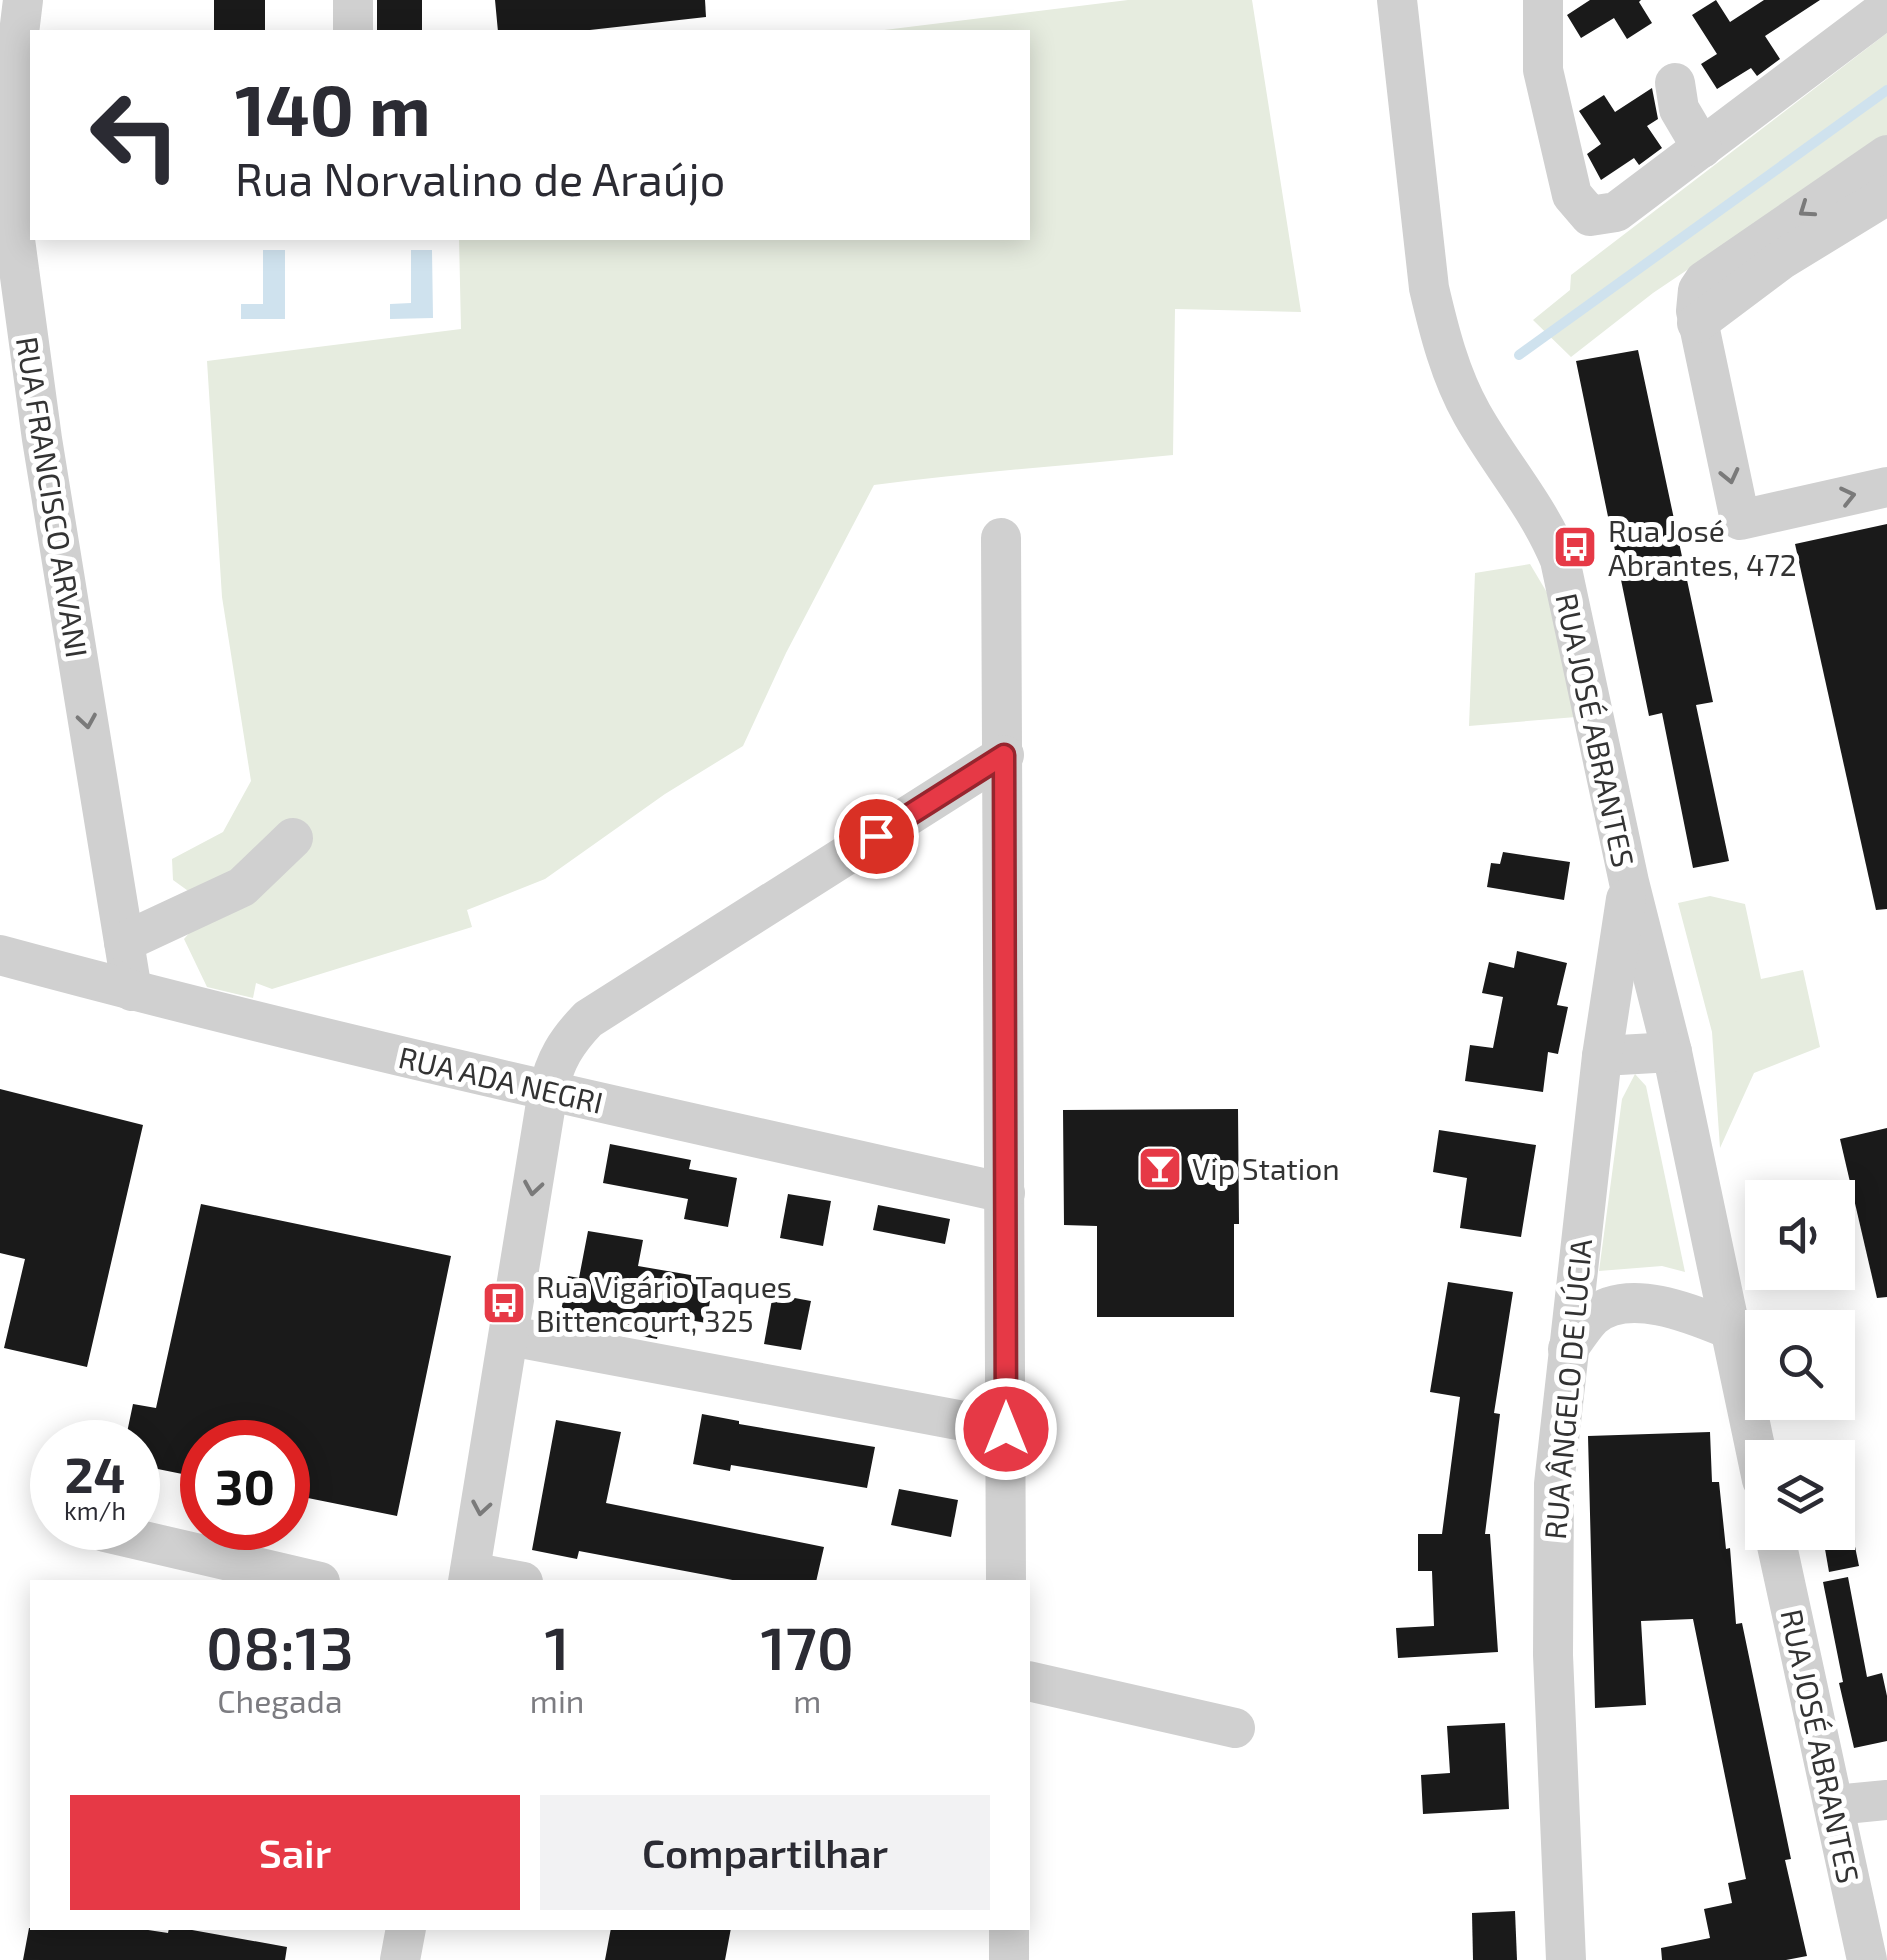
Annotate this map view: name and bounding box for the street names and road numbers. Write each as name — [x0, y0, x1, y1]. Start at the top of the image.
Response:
street label: RUA FRANCISCO ARVANI — [10, 334, 96, 660]
street label: RUA JOSÉ ABRANTES — [1549, 590, 1643, 870]
street label: RUA ADA NEGRI — [395, 1038, 607, 1120]
street label: RUA ÂNGELO DE LÚCIA — [1536, 1237, 1598, 1541]
street label: RUA JOSÉ ABRANTES — [1774, 1606, 1868, 1886]

